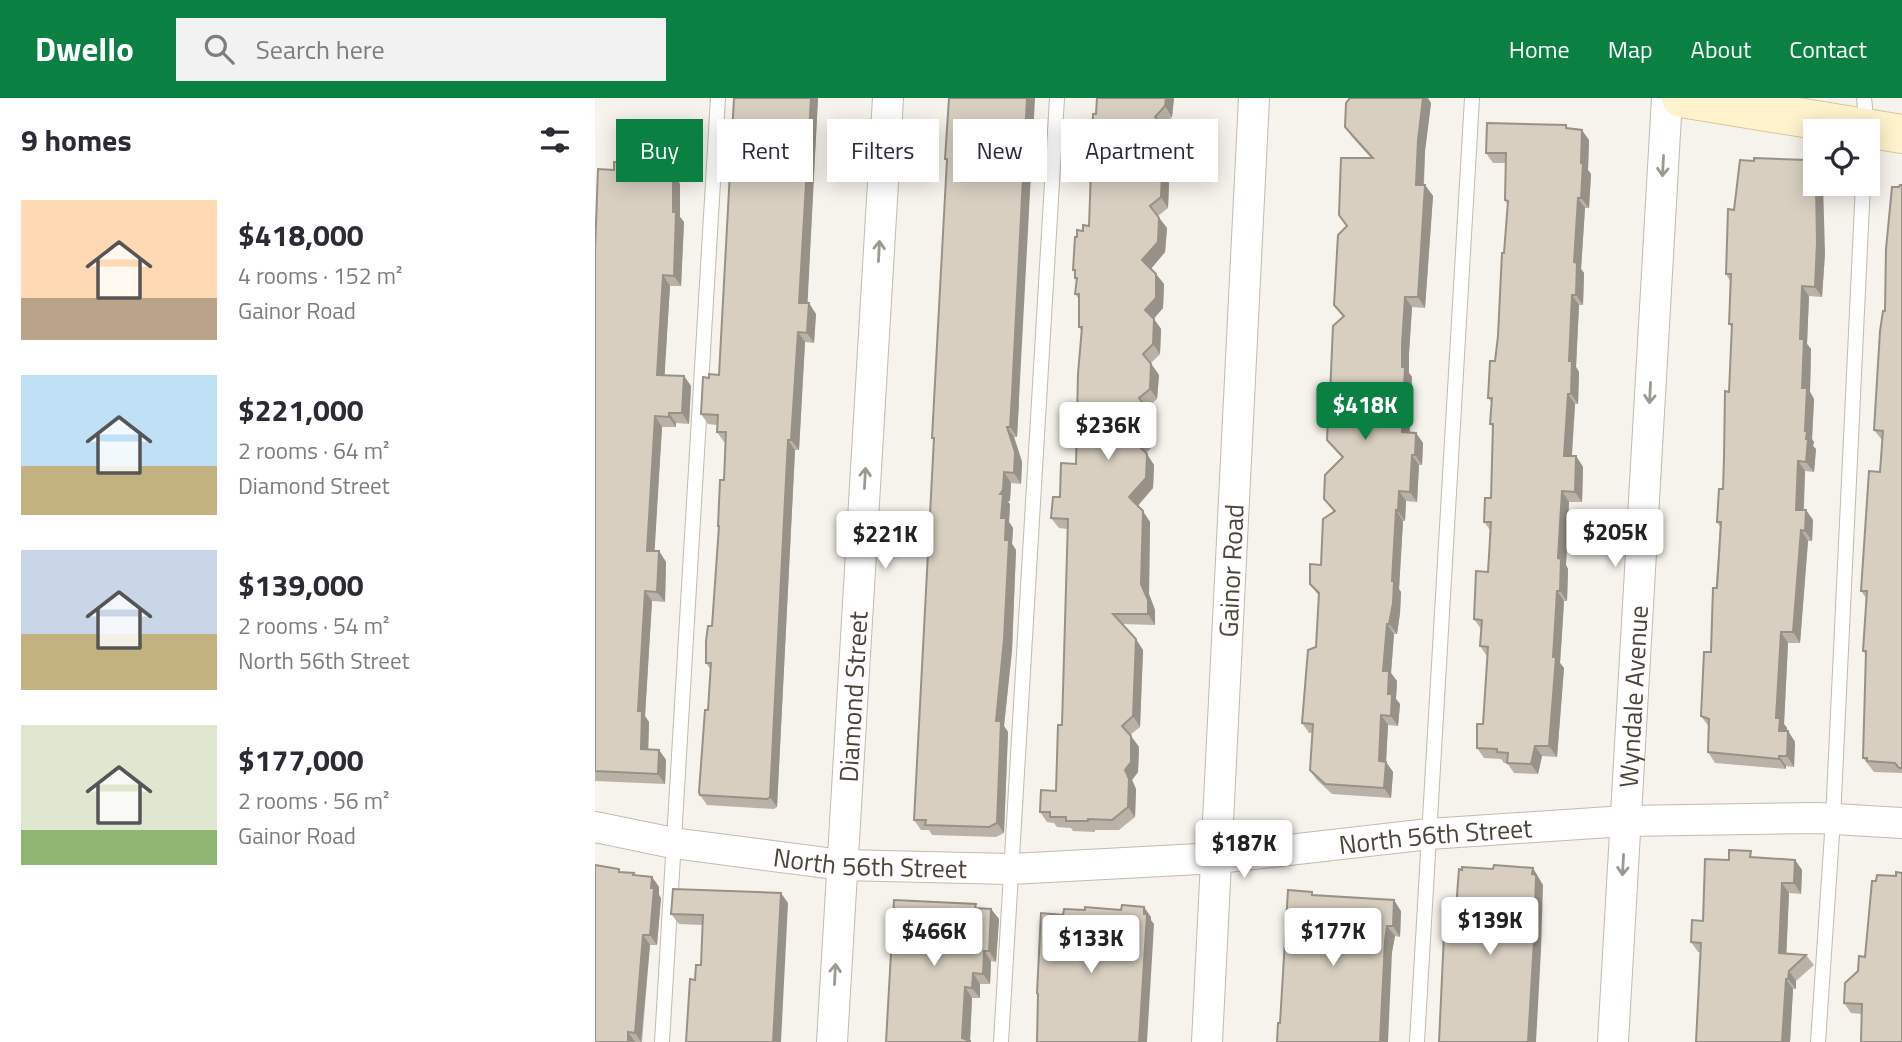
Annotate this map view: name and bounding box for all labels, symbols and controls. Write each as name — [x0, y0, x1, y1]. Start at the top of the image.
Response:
search box — [176, 18, 666, 81]
text: Dwello — [35, 24, 134, 74]
icon: search — [200, 30, 238, 68]
text: Search here — [256, 30, 385, 69]
text: Home — [1509, 31, 1570, 67]
text: Map — [1608, 31, 1653, 67]
text: About — [1691, 31, 1751, 67]
text: Contact — [1789, 31, 1867, 67]
text: 9 homes — [21, 117, 132, 163]
chip: Buy — [616, 119, 703, 182]
chip: Rent — [717, 119, 813, 182]
chip: Filters — [827, 119, 939, 182]
chip: New — [953, 119, 1047, 182]
chip: Apartment — [1061, 119, 1218, 182]
map controls — [1803, 119, 1880, 196]
button: locate — [1803, 119, 1880, 196]
icon: filters — [536, 121, 574, 159]
one-way arrow — [1657, 154, 1670, 177]
text: $418,000 — [238, 212, 364, 258]
icon: home — [77, 228, 161, 312]
one-way arrow — [873, 240, 886, 262]
text: 4 rooms · 152 m² — [238, 258, 402, 293]
text: Gainor Road — [238, 293, 356, 328]
one-way arrow — [1643, 381, 1656, 404]
pin: $418K — [1316, 382, 1414, 442]
text: $221,000 — [238, 387, 364, 433]
text: $418K — [1332, 387, 1398, 422]
pin: $236K — [1059, 402, 1157, 462]
icon: home — [77, 403, 161, 487]
text: $236K — [1075, 407, 1141, 442]
text: 2 rooms · 64 m² — [238, 433, 389, 468]
one-way arrow — [859, 467, 872, 490]
text: Diamond Street — [238, 468, 390, 503]
street label: Gainor Road — [1208, 503, 1253, 638]
pin: $205K — [1566, 510, 1664, 569]
pin: $221K — [836, 512, 934, 571]
text: $205K — [1582, 514, 1648, 549]
text: $221K — [852, 516, 918, 551]
text: $139,000 — [238, 562, 364, 608]
icon: home — [77, 578, 161, 662]
street label: Wyndale Avenue — [1608, 604, 1657, 789]
text: 2 rooms · 54 m² — [238, 608, 389, 643]
street label: Diamond Street — [828, 610, 877, 783]
text: North 56th Street — [238, 643, 410, 678]
text: $177,000 — [238, 737, 364, 783]
icon: home — [77, 753, 161, 837]
text: 2 rooms · 56 m² — [238, 783, 389, 818]
street label: North 56th Street — [1337, 808, 1533, 864]
text: Gainor Road — [238, 818, 356, 853]
pin: $187K — [1195, 820, 1293, 880]
text: $187K — [1211, 825, 1277, 860]
street label: North 56th Street — [771, 837, 967, 887]
one-way arrow — [1616, 853, 1629, 876]
pin: $139K — [1441, 898, 1539, 957]
text: $139K — [1457, 902, 1523, 937]
pin: $466K — [885, 908, 983, 968]
pin: $177K — [1284, 908, 1382, 968]
text: $466K — [901, 913, 967, 948]
text: $177K — [1300, 913, 1366, 948]
pin: $133K — [1042, 916, 1140, 975]
text: $133K — [1058, 920, 1124, 955]
one-way arrow — [829, 963, 842, 986]

